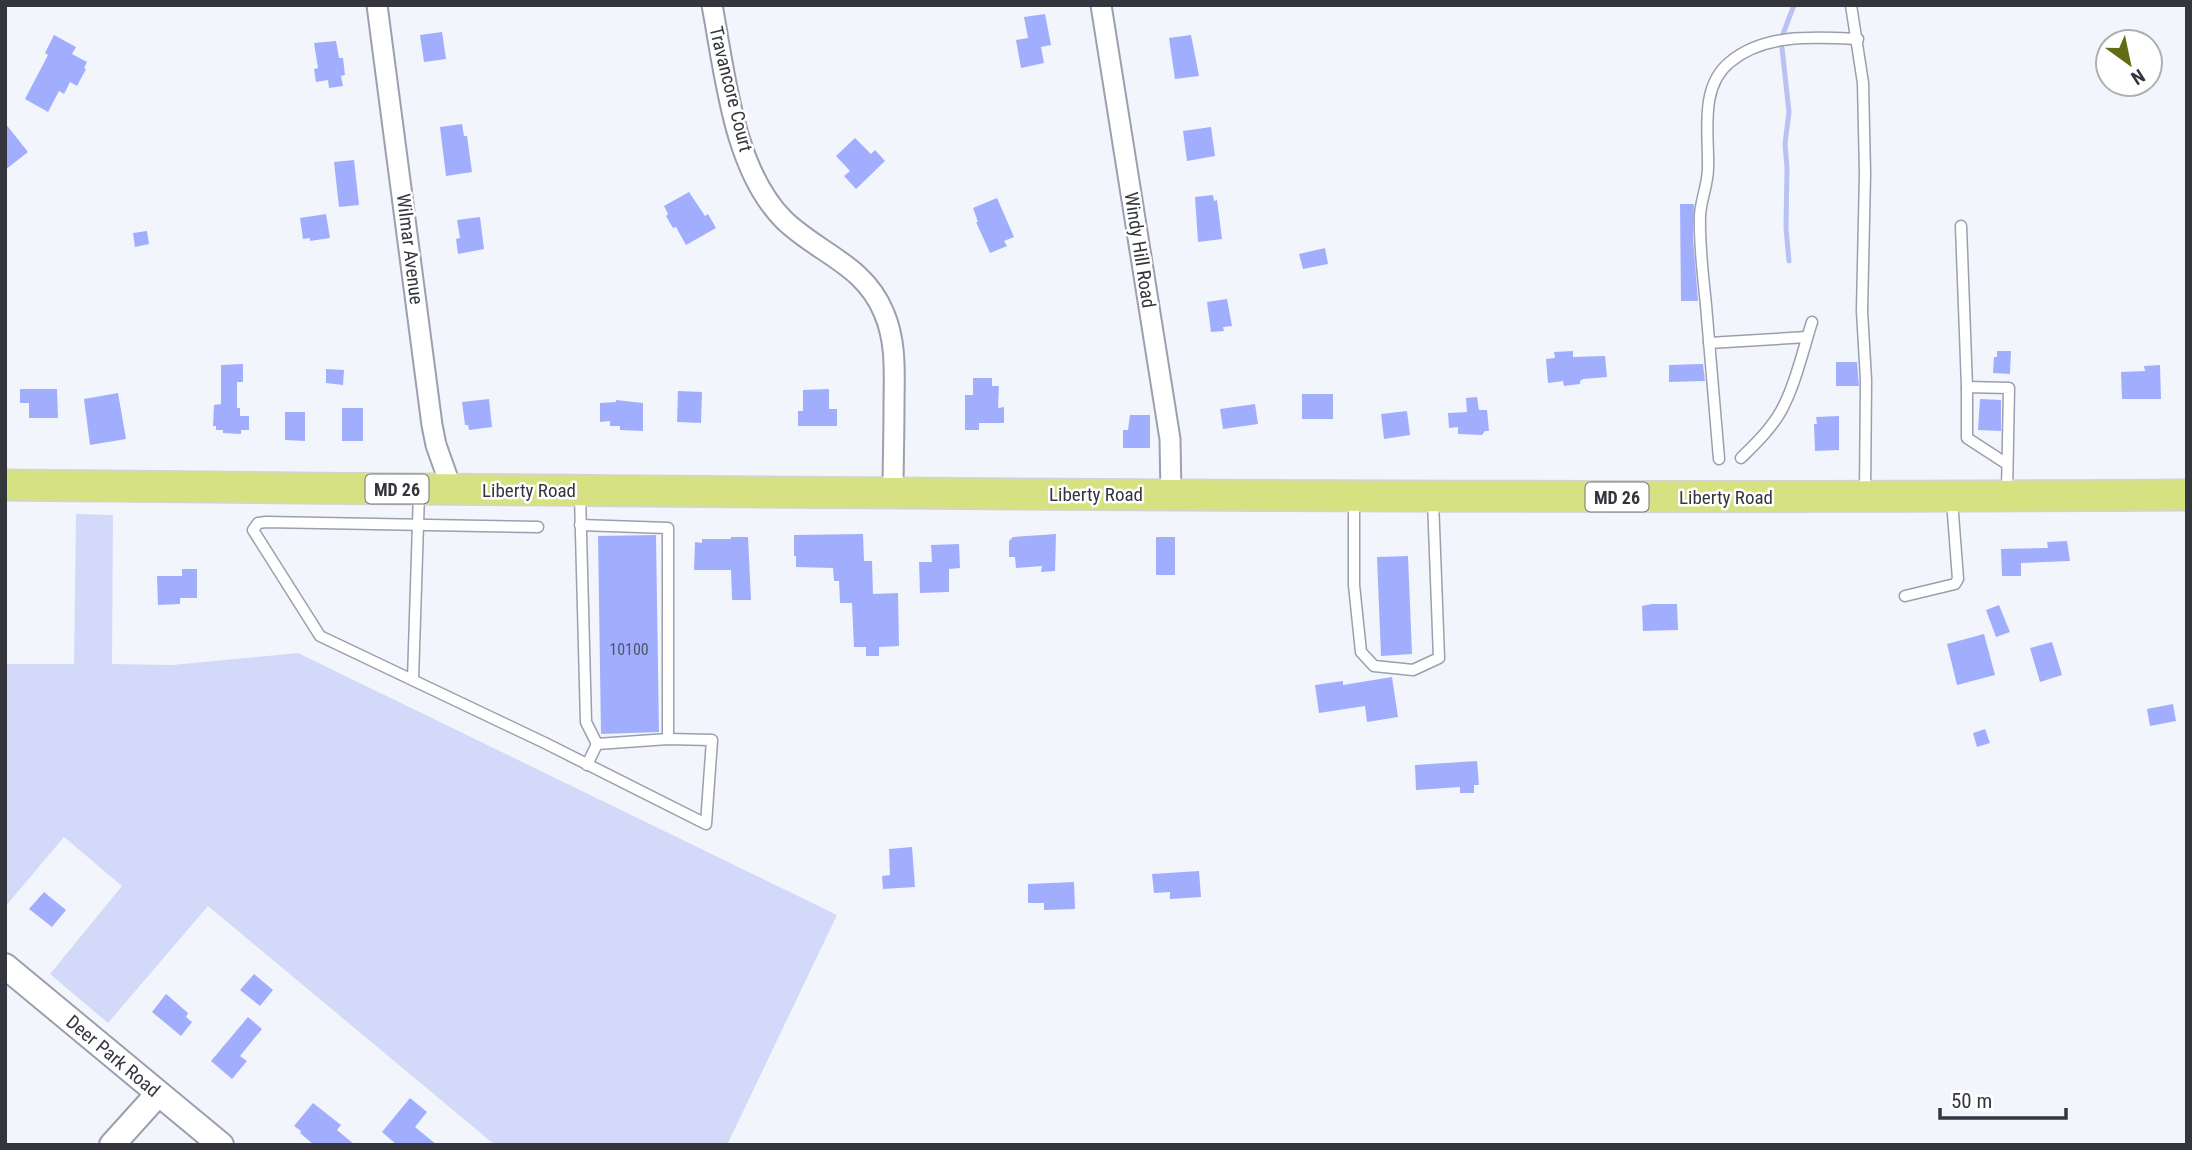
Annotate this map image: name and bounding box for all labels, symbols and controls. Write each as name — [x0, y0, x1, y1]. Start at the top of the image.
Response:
street label: Travancore Court — [704, 24, 758, 154]
north arrow — [2094, 28, 2164, 98]
text: N — [2127, 64, 2149, 90]
street label: Windy Hill Road — [1119, 190, 1161, 310]
street label: Wilmar Avenue — [392, 192, 428, 306]
road number: MD 26 — [366, 475, 428, 504]
street label: Liberty Road — [482, 479, 576, 502]
road number: MD 26 — [1586, 482, 1648, 512]
street label: Liberty Road — [1049, 483, 1143, 506]
street label: Liberty Road — [1679, 486, 1773, 509]
house number: 10100 — [609, 640, 649, 659]
street label: Deer Park Road — [61, 1010, 165, 1102]
scale bar — [1940, 1076, 2066, 1120]
text: 50 m — [1951, 1089, 1992, 1113]

